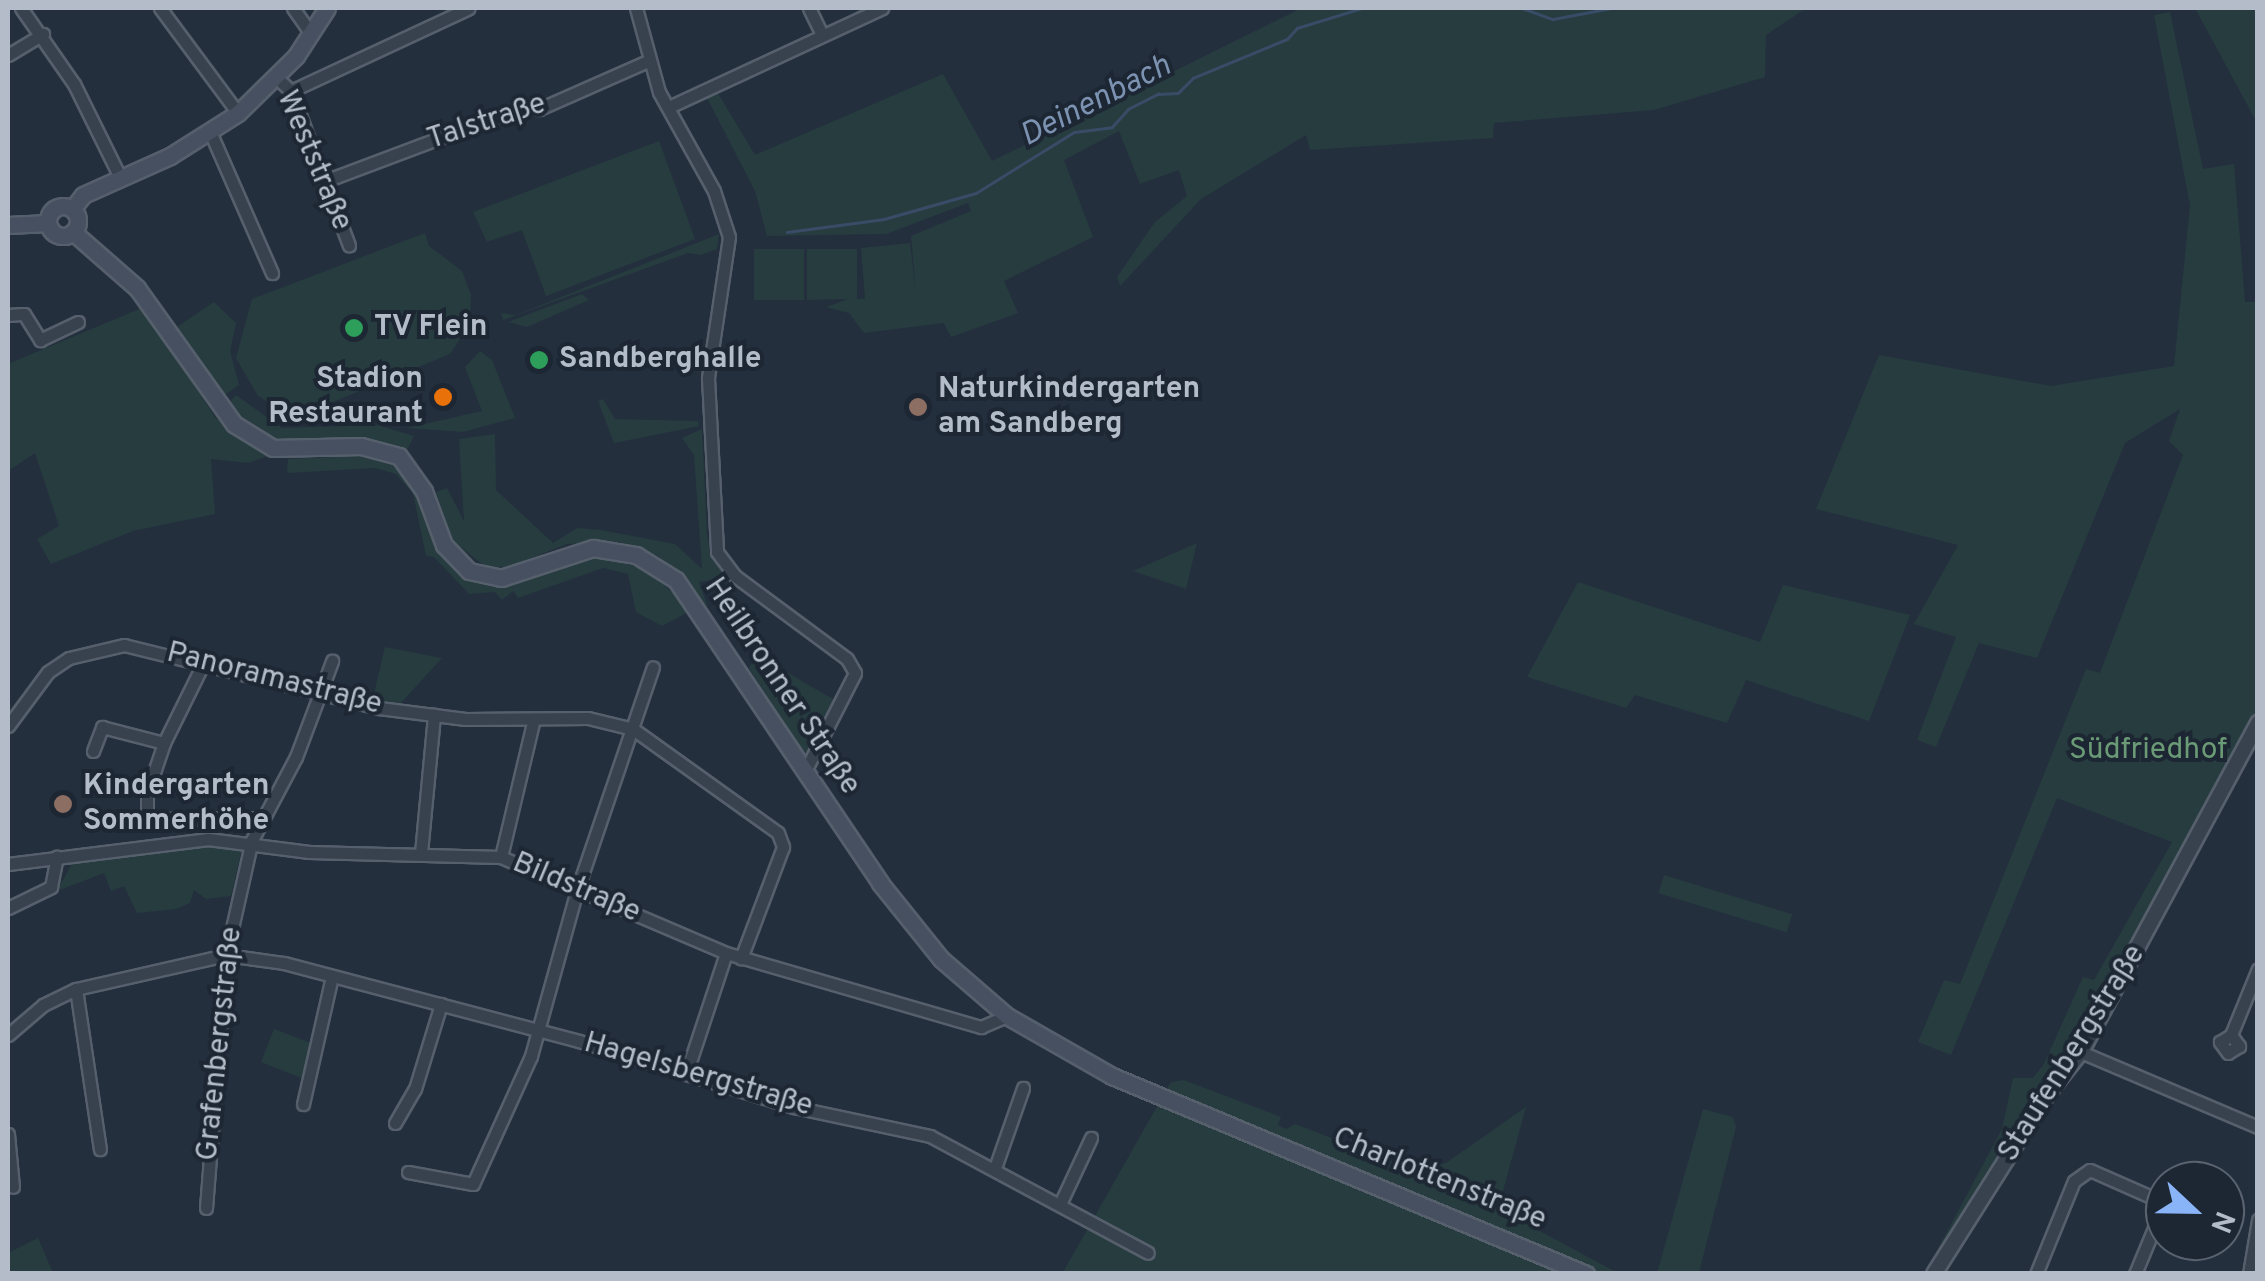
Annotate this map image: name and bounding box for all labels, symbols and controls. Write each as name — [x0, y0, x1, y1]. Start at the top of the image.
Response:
water label: Deinenbach — [1014, 48, 1178, 156]
street label: Weststraße — [267, 86, 359, 236]
street label: Talstraße — [423, 87, 551, 159]
place label: TV Flein — [374, 310, 489, 346]
marker: TV Flein — [343, 317, 365, 339]
place label: Sandberghalle — [559, 342, 762, 378]
marker: Sandberghalle — [528, 349, 550, 371]
place label: Stadion Restaurant — [268, 362, 423, 432]
place label: Naturkindergarten am Sandberg — [938, 372, 1200, 442]
marker: Stadion Restaurant — [432, 386, 454, 408]
marker: Naturkindergarten am Sandberg — [907, 396, 929, 418]
street label: Heilbronner Straße — [695, 572, 867, 802]
street label: Panoramastraße — [163, 636, 385, 724]
park label: Südfriedhof — [2069, 733, 2227, 769]
place label: Kindergarten Sommerhöhe — [83, 769, 270, 840]
marker: Kindergarten Sommerhöhe — [52, 793, 74, 815]
street label: Bildstraße — [507, 846, 645, 932]
street label: Grafenbergstraße — [191, 925, 251, 1163]
street label: Staufenbergstraße — [1992, 939, 2154, 1169]
street label: Hagelsbergstraße — [580, 1026, 816, 1126]
street label: Charlottenstraße — [1327, 1121, 1551, 1239]
north arrow — [2145, 1161, 2245, 1261]
text: N — [2201, 1205, 2241, 1238]

